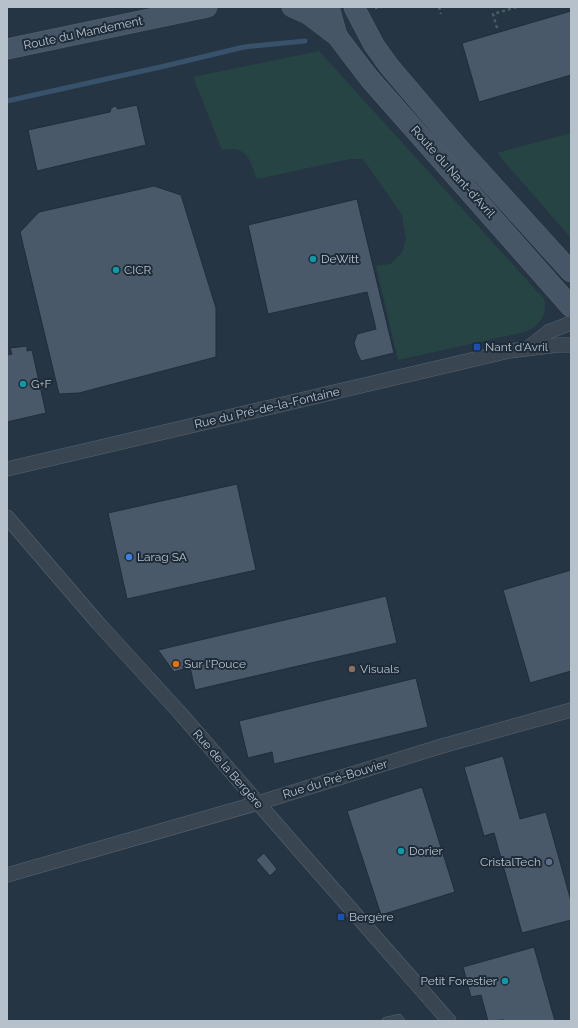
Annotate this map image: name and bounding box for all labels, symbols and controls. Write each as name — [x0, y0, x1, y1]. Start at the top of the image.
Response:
street label: Route du Mandement — [22, 14, 144, 52]
street label: Route du Nant-d'Avril — [408, 123, 498, 221]
place label: DeWitt — [321, 252, 359, 266]
marker: DeWitt — [308, 254, 318, 264]
place label: CICR — [124, 263, 151, 277]
marker: CICR — [111, 265, 121, 275]
place label: Nant d'Avril — [485, 340, 549, 354]
marker: Nant d'Avril — [472, 342, 482, 352]
place label: G+F — [31, 377, 52, 391]
marker: G+F — [18, 379, 28, 389]
street label: Rue du Pré-de-la-Fontaine — [193, 384, 341, 432]
place label: Larag SA — [137, 550, 187, 564]
marker: Larag SA — [124, 552, 134, 562]
place label: Sur l'Pouce — [184, 657, 246, 671]
marker: Sur l'Pouce — [171, 659, 181, 669]
place label: Visuals — [360, 662, 399, 676]
marker: Visuals — [347, 664, 357, 674]
street label: Rue de la Bergère — [190, 727, 266, 811]
street label: Rue du Pré-Bouvier — [281, 756, 390, 802]
place label: Dorier — [409, 844, 444, 858]
marker: Dorier — [396, 846, 406, 856]
place label: CristalTech — [480, 855, 541, 869]
marker: CristalTech — [544, 857, 554, 867]
place label: Bergère — [349, 910, 394, 924]
marker: Bergère — [336, 912, 346, 922]
place label: Petit Forestier — [420, 974, 498, 988]
marker: Petit Forestier — [500, 976, 510, 986]

